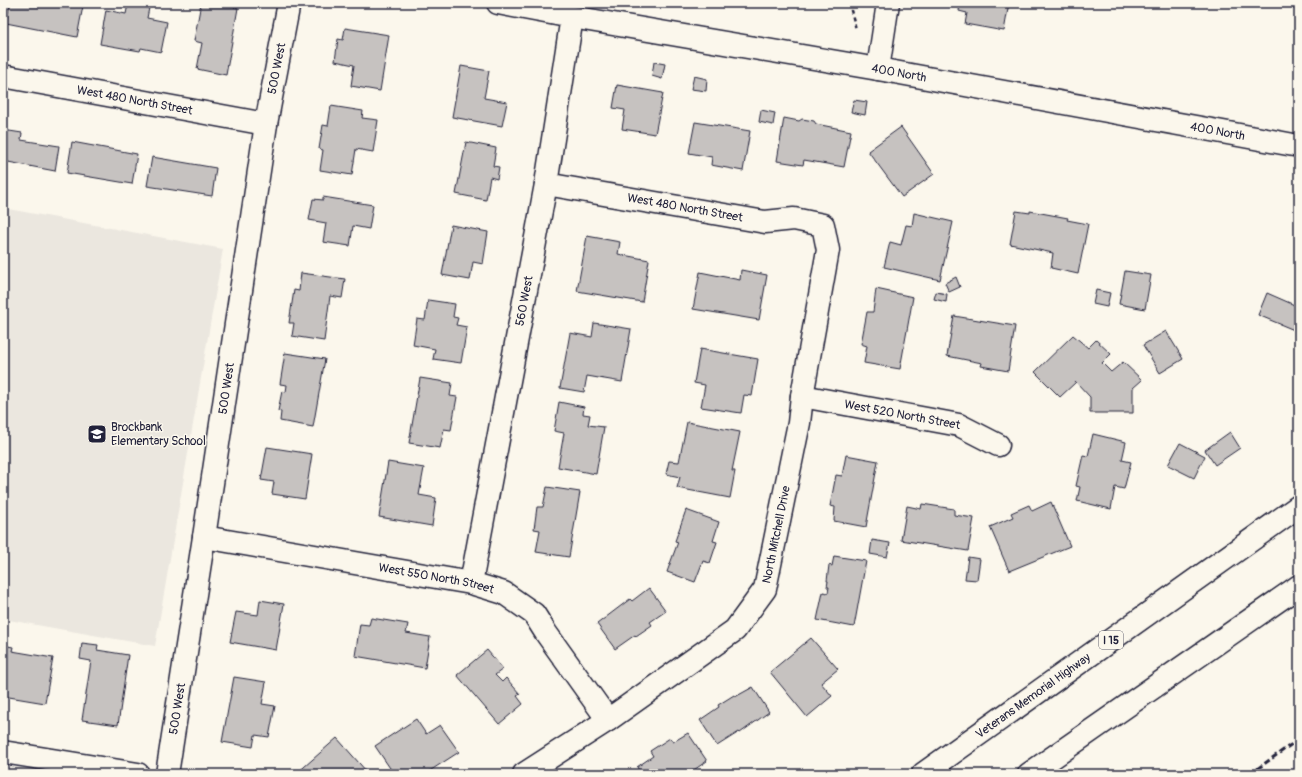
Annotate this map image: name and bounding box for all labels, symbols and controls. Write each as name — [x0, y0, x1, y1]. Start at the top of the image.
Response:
street label: 500 West — [264, 41, 289, 95]
street label: 400 North — [870, 61, 928, 85]
street label: West 480 North Street — [76, 82, 194, 118]
street label: 400 North — [1189, 119, 1247, 144]
street label: West 480 North Street — [626, 190, 744, 226]
street label: 560 West — [512, 274, 536, 327]
street label: 500 West — [215, 362, 238, 415]
street label: West 520 North Street — [843, 396, 962, 433]
place label: Brockbank Elementary School — [111, 420, 206, 449]
school or university icon: Brockbank Elementary School — [86, 423, 108, 445]
street label: North Mitchell Drive — [759, 484, 793, 585]
street label: West 550 North Street — [377, 560, 496, 597]
road number: I 15 — [1099, 631, 1123, 649]
street label: Veterans Memorial Highway — [973, 650, 1093, 742]
street label: 500 West — [166, 682, 189, 736]

